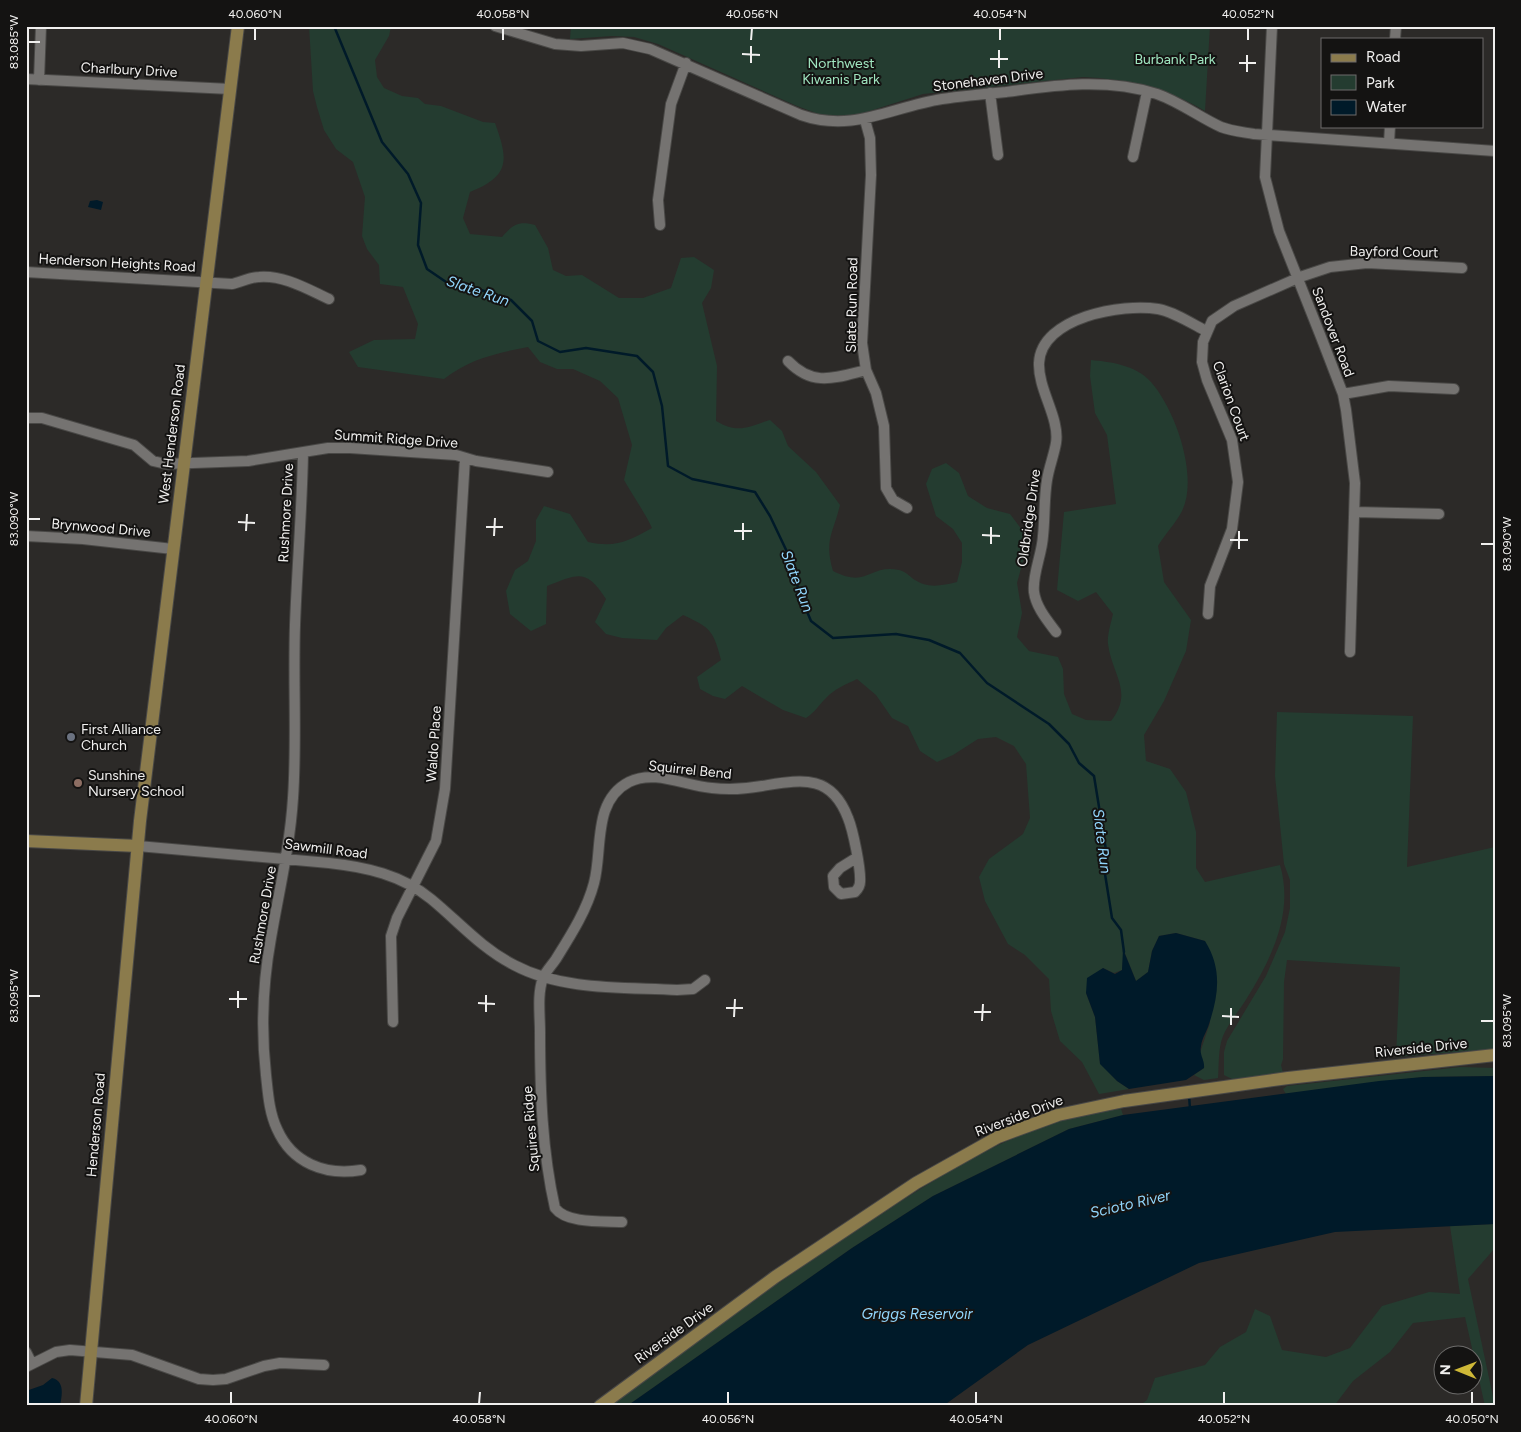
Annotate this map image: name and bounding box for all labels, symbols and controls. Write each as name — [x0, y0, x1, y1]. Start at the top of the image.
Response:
text: 40.060°N — [228, 7, 282, 21]
text: 40.058°N — [476, 7, 530, 21]
text: 40.056°N — [726, 7, 778, 21]
text: 40.054°N — [973, 7, 1027, 21]
text: 40.052°N — [1222, 7, 1274, 21]
text: 83.085°W — [7, 14, 21, 69]
legend — [1321, 38, 1484, 128]
text: Road — [1366, 48, 1401, 66]
park label: Burbank Park — [1134, 51, 1216, 68]
park label: Northwest Kiwanis Park — [802, 55, 880, 88]
street label: Charlbury Drive — [80, 59, 178, 81]
street label: Stonehaven Drive — [932, 65, 1044, 95]
text: Park — [1366, 74, 1395, 92]
text: Water — [1366, 98, 1406, 116]
street label: Bayford Court — [1350, 243, 1438, 261]
street label: Henderson Heights Road — [38, 250, 196, 276]
street label: Slate Run Road — [843, 257, 861, 353]
water label: Slate Run — [444, 272, 512, 310]
street label: Sandover Road — [1308, 285, 1358, 379]
street label: Clarion Court — [1209, 359, 1253, 443]
street label: West Henderson Road — [155, 363, 189, 505]
street label: Summit Ridge Drive — [333, 426, 459, 452]
street label: Rushmore Drive — [275, 463, 297, 563]
street label: Oldbridge Drive — [1014, 468, 1044, 568]
text: 83.090°W — [7, 491, 21, 546]
street label: Brynwood Drive — [51, 515, 152, 541]
text: 83.090°W — [1500, 516, 1514, 571]
water label: Slate Run — [777, 547, 817, 615]
street label: Waldo Place — [423, 705, 445, 783]
place label: First Alliance Church — [81, 721, 161, 754]
marker: First Alliance Church — [65, 731, 77, 743]
street label: Squirrel Bend — [648, 757, 732, 783]
place label: Sunshine Nursery School — [88, 767, 184, 800]
marker: Sunshine Nursery School — [72, 777, 84, 789]
water label: Slate Run — [1089, 808, 1115, 874]
street label: Sawmill Road — [283, 835, 369, 863]
street label: Rushmore Drive — [246, 864, 280, 965]
text: 83.095°W — [7, 969, 21, 1023]
text: 83.095°W — [1500, 994, 1514, 1048]
street label: Riverside Drive — [1374, 1035, 1468, 1061]
street label: Henderson Road — [83, 1072, 109, 1178]
street label: Squires Ridge — [519, 1085, 543, 1173]
street label: Riverside Drive — [973, 1091, 1066, 1141]
water label: Scioto River — [1088, 1186, 1173, 1222]
street label: Riverside Drive — [631, 1299, 717, 1367]
water label: Griggs Reservoir — [861, 1305, 974, 1323]
north arrow — [1434, 1344, 1484, 1394]
text: N — [1437, 1364, 1454, 1375]
text: 40.060°N — [204, 1412, 258, 1426]
text: 40.058°N — [452, 1412, 506, 1426]
text: 40.056°N — [702, 1412, 754, 1426]
text: 40.054°N — [949, 1412, 1003, 1426]
text: 40.052°N — [1198, 1412, 1250, 1426]
text: 40.050°N — [1445, 1412, 1499, 1426]

